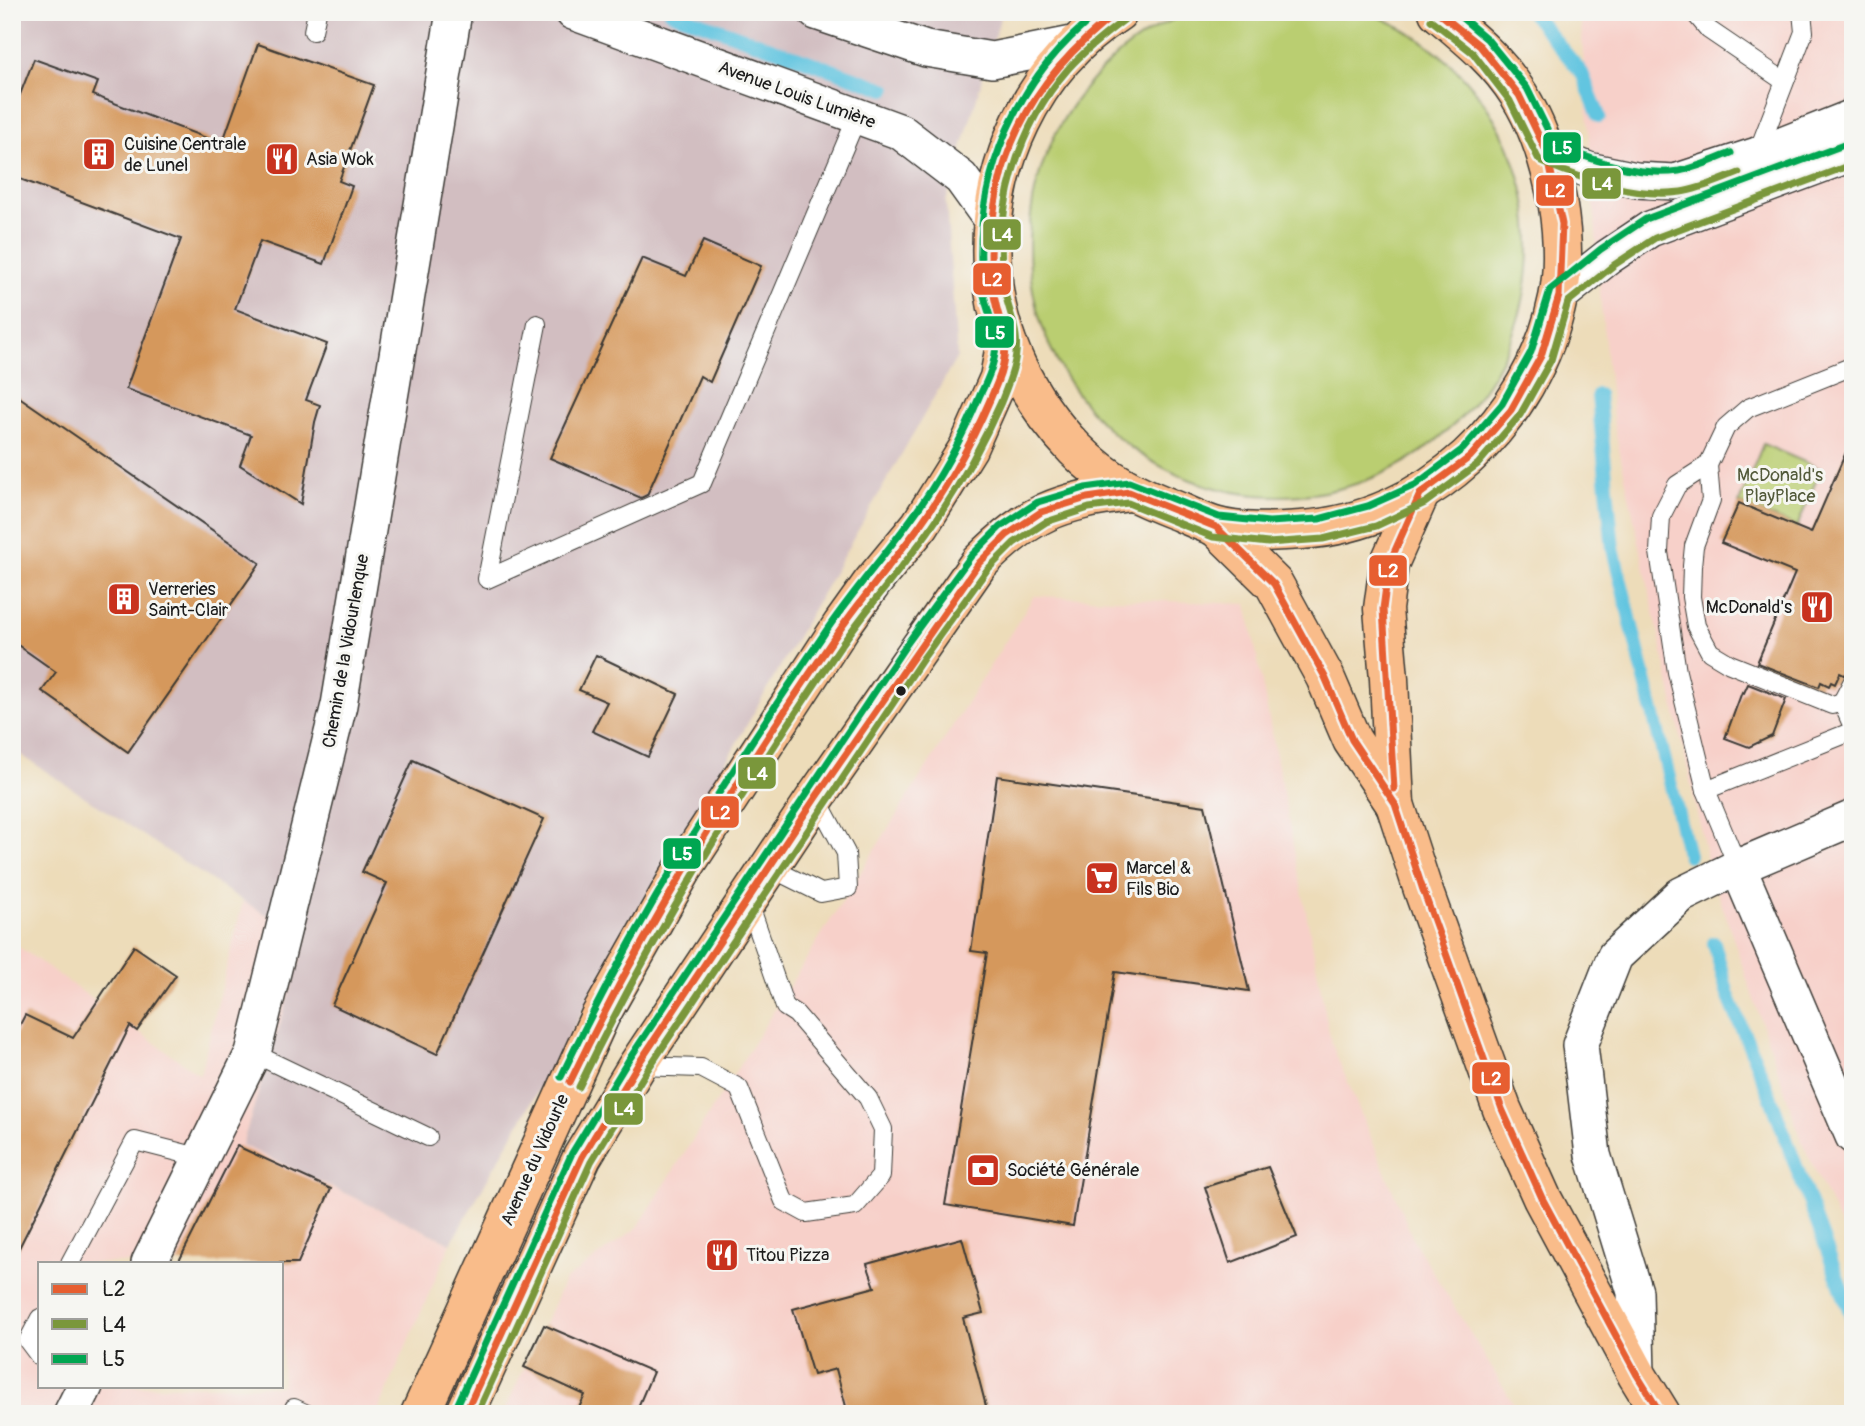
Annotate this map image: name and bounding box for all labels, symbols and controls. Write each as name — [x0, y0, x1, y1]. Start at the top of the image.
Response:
street label: Avenue Louis Lumière — [715, 56, 879, 134]
line badge: L5 — [1542, 131, 1582, 164]
place label: Cuisine Centrale de Lunel — [124, 133, 246, 177]
building icon: Cuisine Centrale de Lunel — [80, 135, 118, 173]
text: L5 — [1551, 136, 1573, 160]
restaurant icon: Asia Wok — [263, 140, 301, 178]
place label: Asia Wok — [306, 148, 374, 171]
line badge: L4 — [1581, 167, 1622, 200]
text: L4 — [1591, 172, 1613, 196]
line badge: L2 — [1535, 174, 1575, 207]
text: L2 — [1544, 179, 1566, 203]
line badge: L4 — [982, 218, 1022, 251]
text: L4 — [991, 223, 1013, 247]
line badge: L2 — [972, 262, 1012, 296]
text: L2 — [981, 268, 1003, 292]
line badge: L5 — [974, 315, 1015, 349]
text: L5 — [984, 321, 1006, 345]
park label: McDonald's PlayPlace — [1737, 464, 1823, 508]
street label: Chemin de la Vidourlenque — [318, 552, 374, 750]
line badge: L2 — [1368, 554, 1408, 587]
text: L2 — [1377, 559, 1399, 583]
place label: Verreries Saint-Clair — [148, 578, 229, 622]
building icon: Verreries Saint-Clair — [105, 580, 143, 618]
restaurant icon: McDonald's — [1798, 588, 1836, 626]
place label: McDonald's — [1706, 596, 1792, 619]
unlabelled marker — [894, 684, 908, 698]
line badge: L4 — [737, 756, 777, 790]
text: L4 — [746, 762, 768, 786]
line badge: L2 — [700, 795, 740, 829]
text: L2 — [709, 801, 731, 825]
line badge: L5 — [662, 837, 702, 870]
text: L5 — [671, 842, 693, 866]
place label: Marcel & Fils Bio — [1126, 857, 1191, 901]
supermarket icon: Marcel & Fils Bio — [1083, 859, 1121, 897]
line badge: L2 — [1471, 1061, 1511, 1095]
text: L2 — [1480, 1067, 1502, 1091]
street label: Avenue du Vidourle — [496, 1090, 574, 1229]
line badge: L4 — [603, 1092, 644, 1126]
text: L4 — [613, 1097, 635, 1121]
bank icon: Société Générale — [964, 1151, 1002, 1189]
place label: Société Générale — [1007, 1159, 1139, 1182]
restaurant icon: Titou Pizza — [703, 1236, 741, 1274]
place label: Titou Pizza — [746, 1244, 829, 1267]
legend — [38, 1262, 284, 1388]
text: L2 — [102, 1276, 126, 1303]
text: L4 — [102, 1312, 126, 1339]
text: L5 — [102, 1346, 125, 1373]

